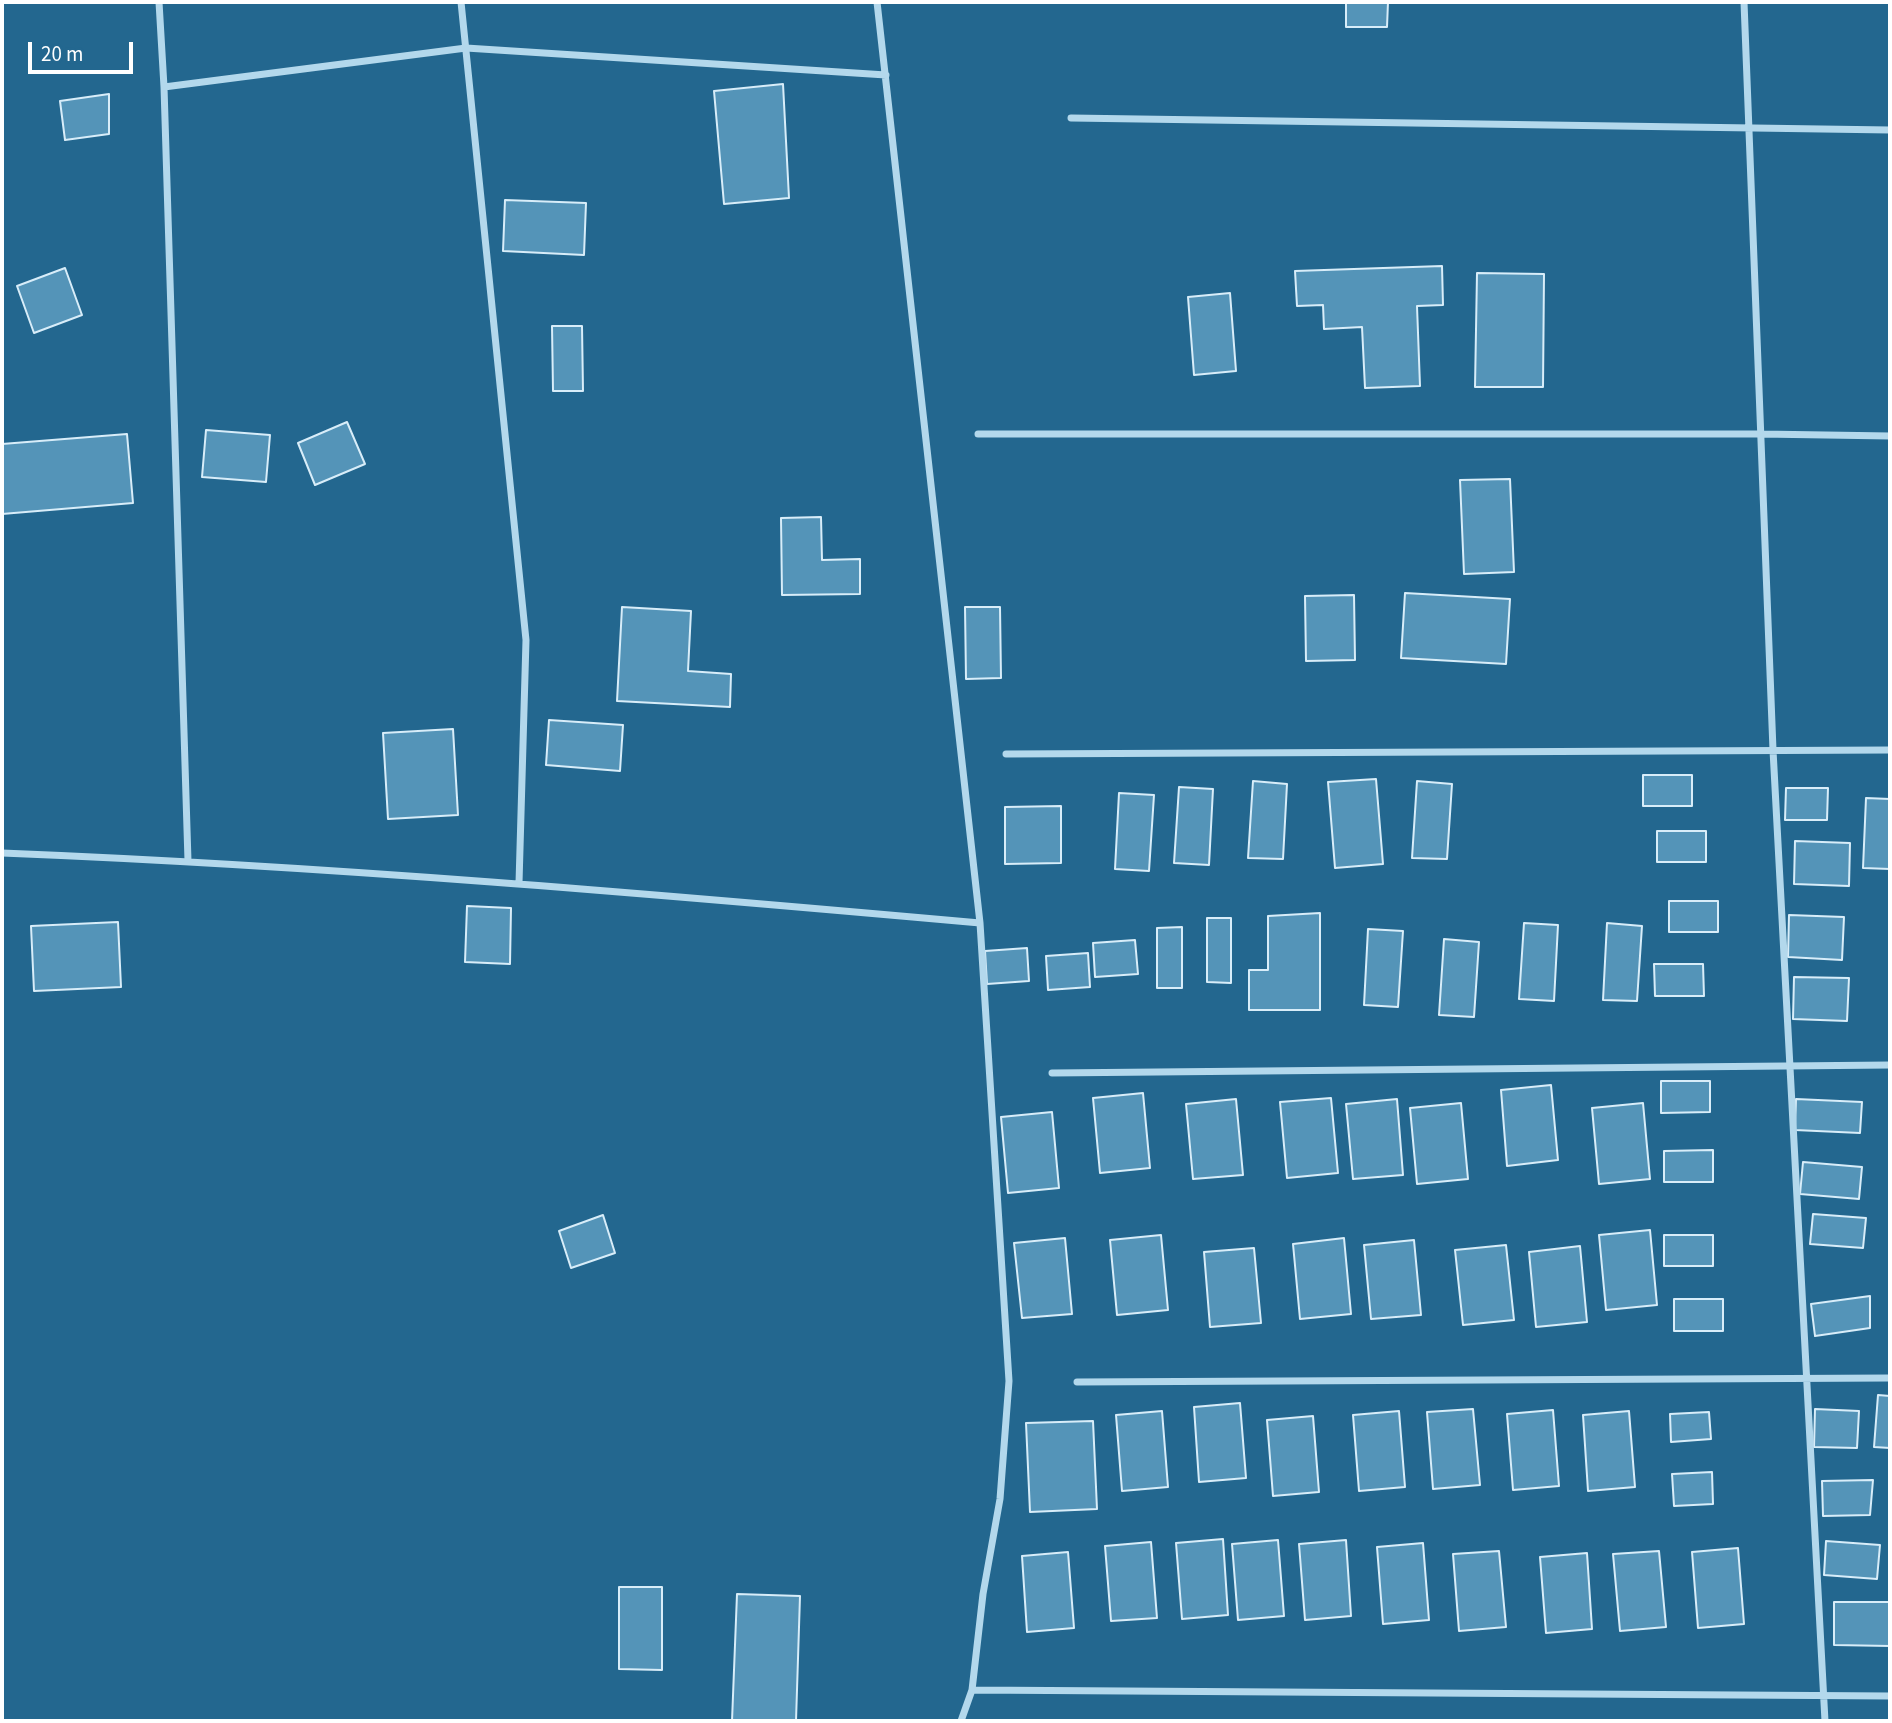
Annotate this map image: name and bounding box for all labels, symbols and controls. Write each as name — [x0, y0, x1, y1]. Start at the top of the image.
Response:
scale bar — [32, 28, 136, 72]
text: 20 m — [41, 39, 83, 69]

